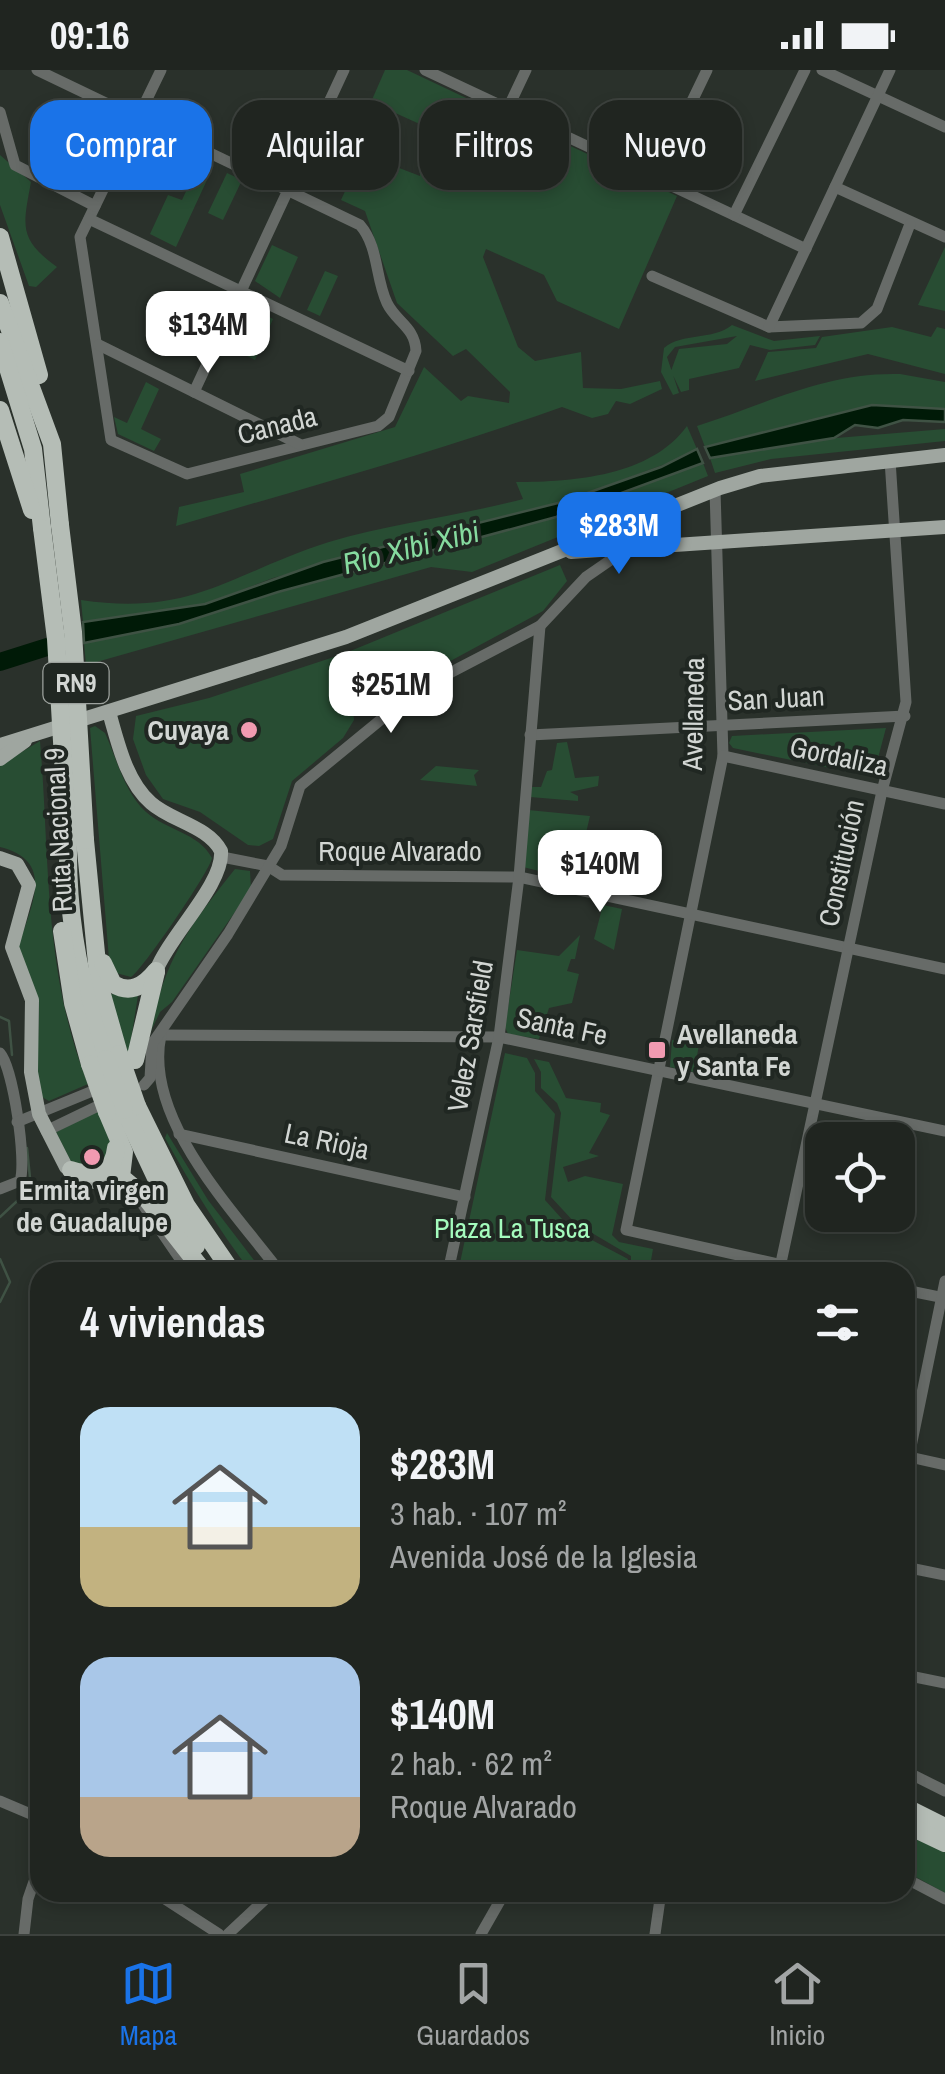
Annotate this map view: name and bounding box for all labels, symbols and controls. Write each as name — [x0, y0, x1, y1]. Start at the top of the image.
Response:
text: 09:16 — [50, 10, 130, 61]
chip: Comprar — [30, 100, 212, 190]
chip: Alquilar — [232, 100, 399, 190]
chip: Filtros — [419, 100, 569, 190]
chip: Nuevo — [589, 100, 742, 190]
pin: $134M — [138, 291, 278, 376]
text: $134M — [168, 302, 248, 345]
street label: Canada — [233, 397, 321, 453]
pin: $283M — [549, 492, 689, 577]
text: $283M — [579, 503, 659, 546]
water label: Río Xibi Xibi — [338, 511, 483, 583]
pin: $251M — [321, 651, 461, 736]
street label: Avellaneda — [673, 657, 713, 772]
text: $251M — [351, 662, 431, 705]
road number: RN9 — [44, 663, 108, 703]
street label: San Juan — [727, 676, 825, 720]
place label: Cuyaya — [147, 711, 229, 749]
marker: Cuyaya — [238, 719, 260, 741]
street label: Gordaliza — [786, 727, 892, 785]
street label: Ruta Nacional 9 — [35, 747, 81, 913]
street label: Constitución — [809, 796, 873, 930]
pin: $140M — [530, 830, 670, 915]
street label: Roque Alvarado — [318, 832, 482, 870]
text: $140M — [560, 841, 640, 884]
street label: Velez Sarsfield — [438, 957, 502, 1115]
street label: Santa Fe — [513, 998, 611, 1054]
place label: Avellaneda y Santa Fe — [677, 1015, 798, 1085]
marker: Avellaneda y Santa Fe — [646, 1039, 668, 1061]
street label: La Rioja — [281, 1114, 373, 1169]
map controls — [805, 1122, 915, 1232]
button: locate — [805, 1122, 915, 1232]
marker: Ermita virgen de Guadalupe — [81, 1146, 103, 1168]
place label: Ermita virgen de Guadalupe — [16, 1171, 168, 1241]
park label: Plaza La Tusca — [434, 1209, 590, 1247]
text: 4 viviendas — [80, 1294, 266, 1350]
icon: filters — [810, 1295, 865, 1350]
text: $283M — [390, 1436, 495, 1492]
icon: home — [160, 1447, 280, 1567]
text: 3 hab. · 107 m² — [390, 1492, 567, 1535]
text: Avenida José de la Iglesia — [390, 1535, 697, 1578]
text: $140M — [390, 1686, 495, 1742]
icon: home — [160, 1697, 280, 1817]
text: 2 hab. · 62 m² — [390, 1742, 552, 1785]
text: Roque Alvarado — [390, 1785, 577, 1828]
tab: Mapa — [120, 1956, 177, 2054]
tab: Guardados — [416, 1956, 530, 2054]
tab: Inicio — [769, 1956, 825, 2054]

